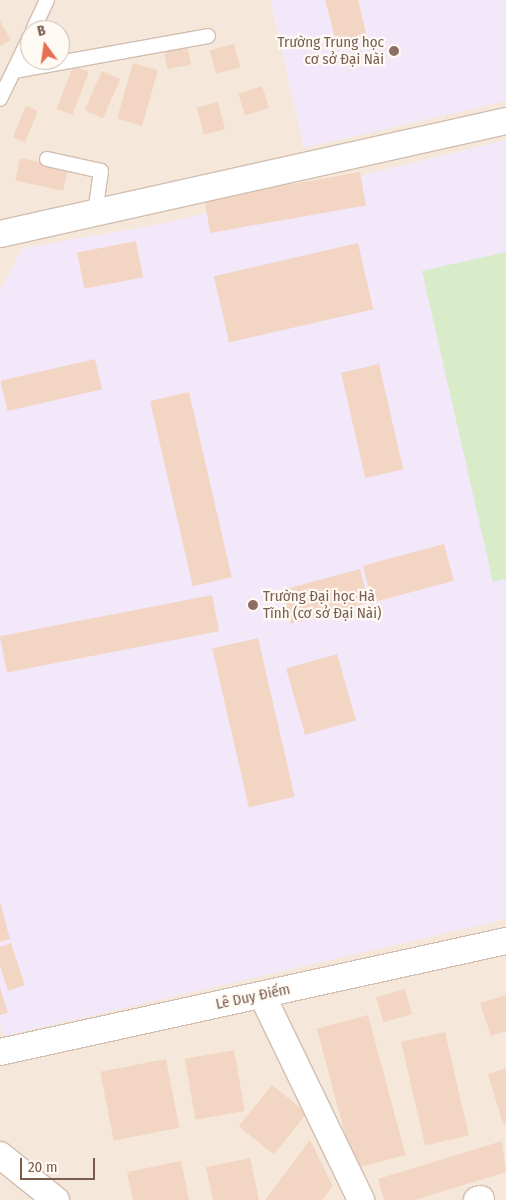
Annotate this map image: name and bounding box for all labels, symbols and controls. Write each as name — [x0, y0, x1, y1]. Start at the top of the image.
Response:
north arrow — [20, 20, 70, 70]
text: B — [36, 22, 47, 40]
place label: Trường Trung học cơ sở Đại Nài — [277, 33, 384, 68]
marker: Trường Trung học cơ sở Đại Nài — [388, 45, 400, 57]
place label: Trường Đại học Hà Tĩnh (cơ sở Đại Nài) — [263, 587, 381, 622]
marker: Trường Đại học Hà Tĩnh (cơ sở Đại Nài) — [247, 599, 259, 611]
street label: Lê Duy Điếm — [214, 980, 292, 1014]
scale bar — [22, 1148, 98, 1180]
text: 20 m — [28, 1158, 58, 1176]

